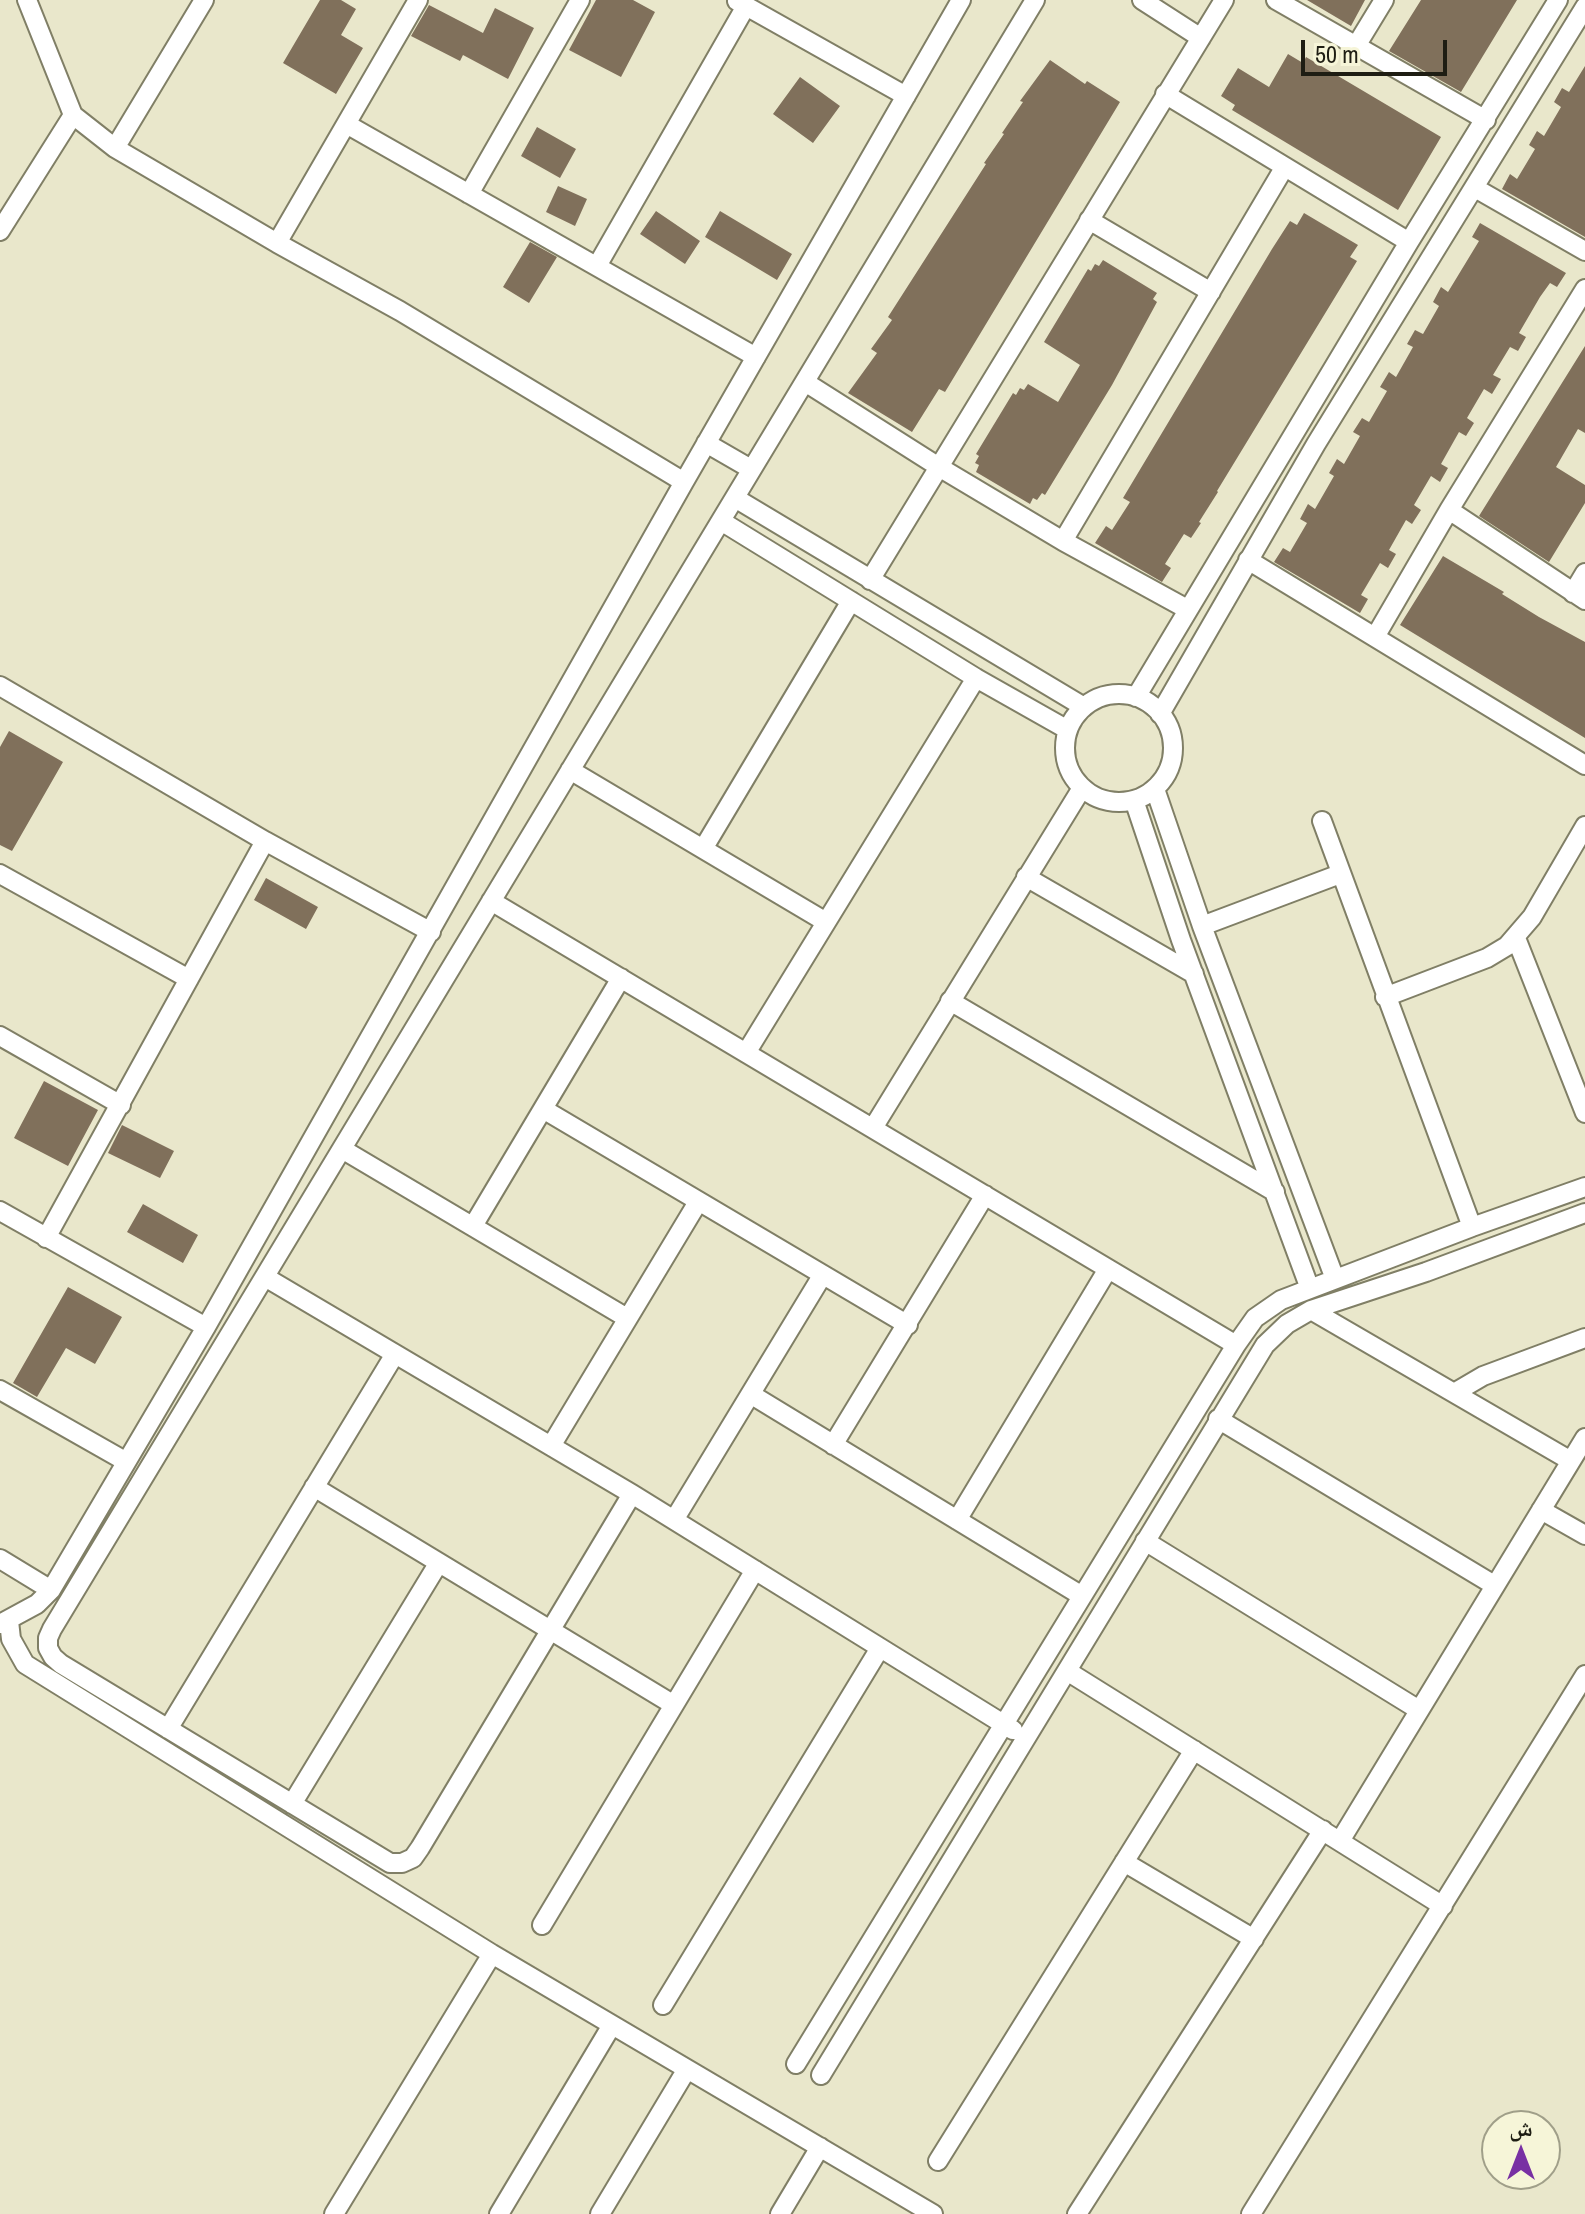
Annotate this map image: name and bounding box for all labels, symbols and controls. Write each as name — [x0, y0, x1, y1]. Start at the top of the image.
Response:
scale bar — [1305, 24, 1451, 74]
text: 50 m — [1315, 38, 1359, 70]
north arrow — [1481, 2110, 1561, 2190]
text: ش — [1509, 2113, 1533, 2143]

